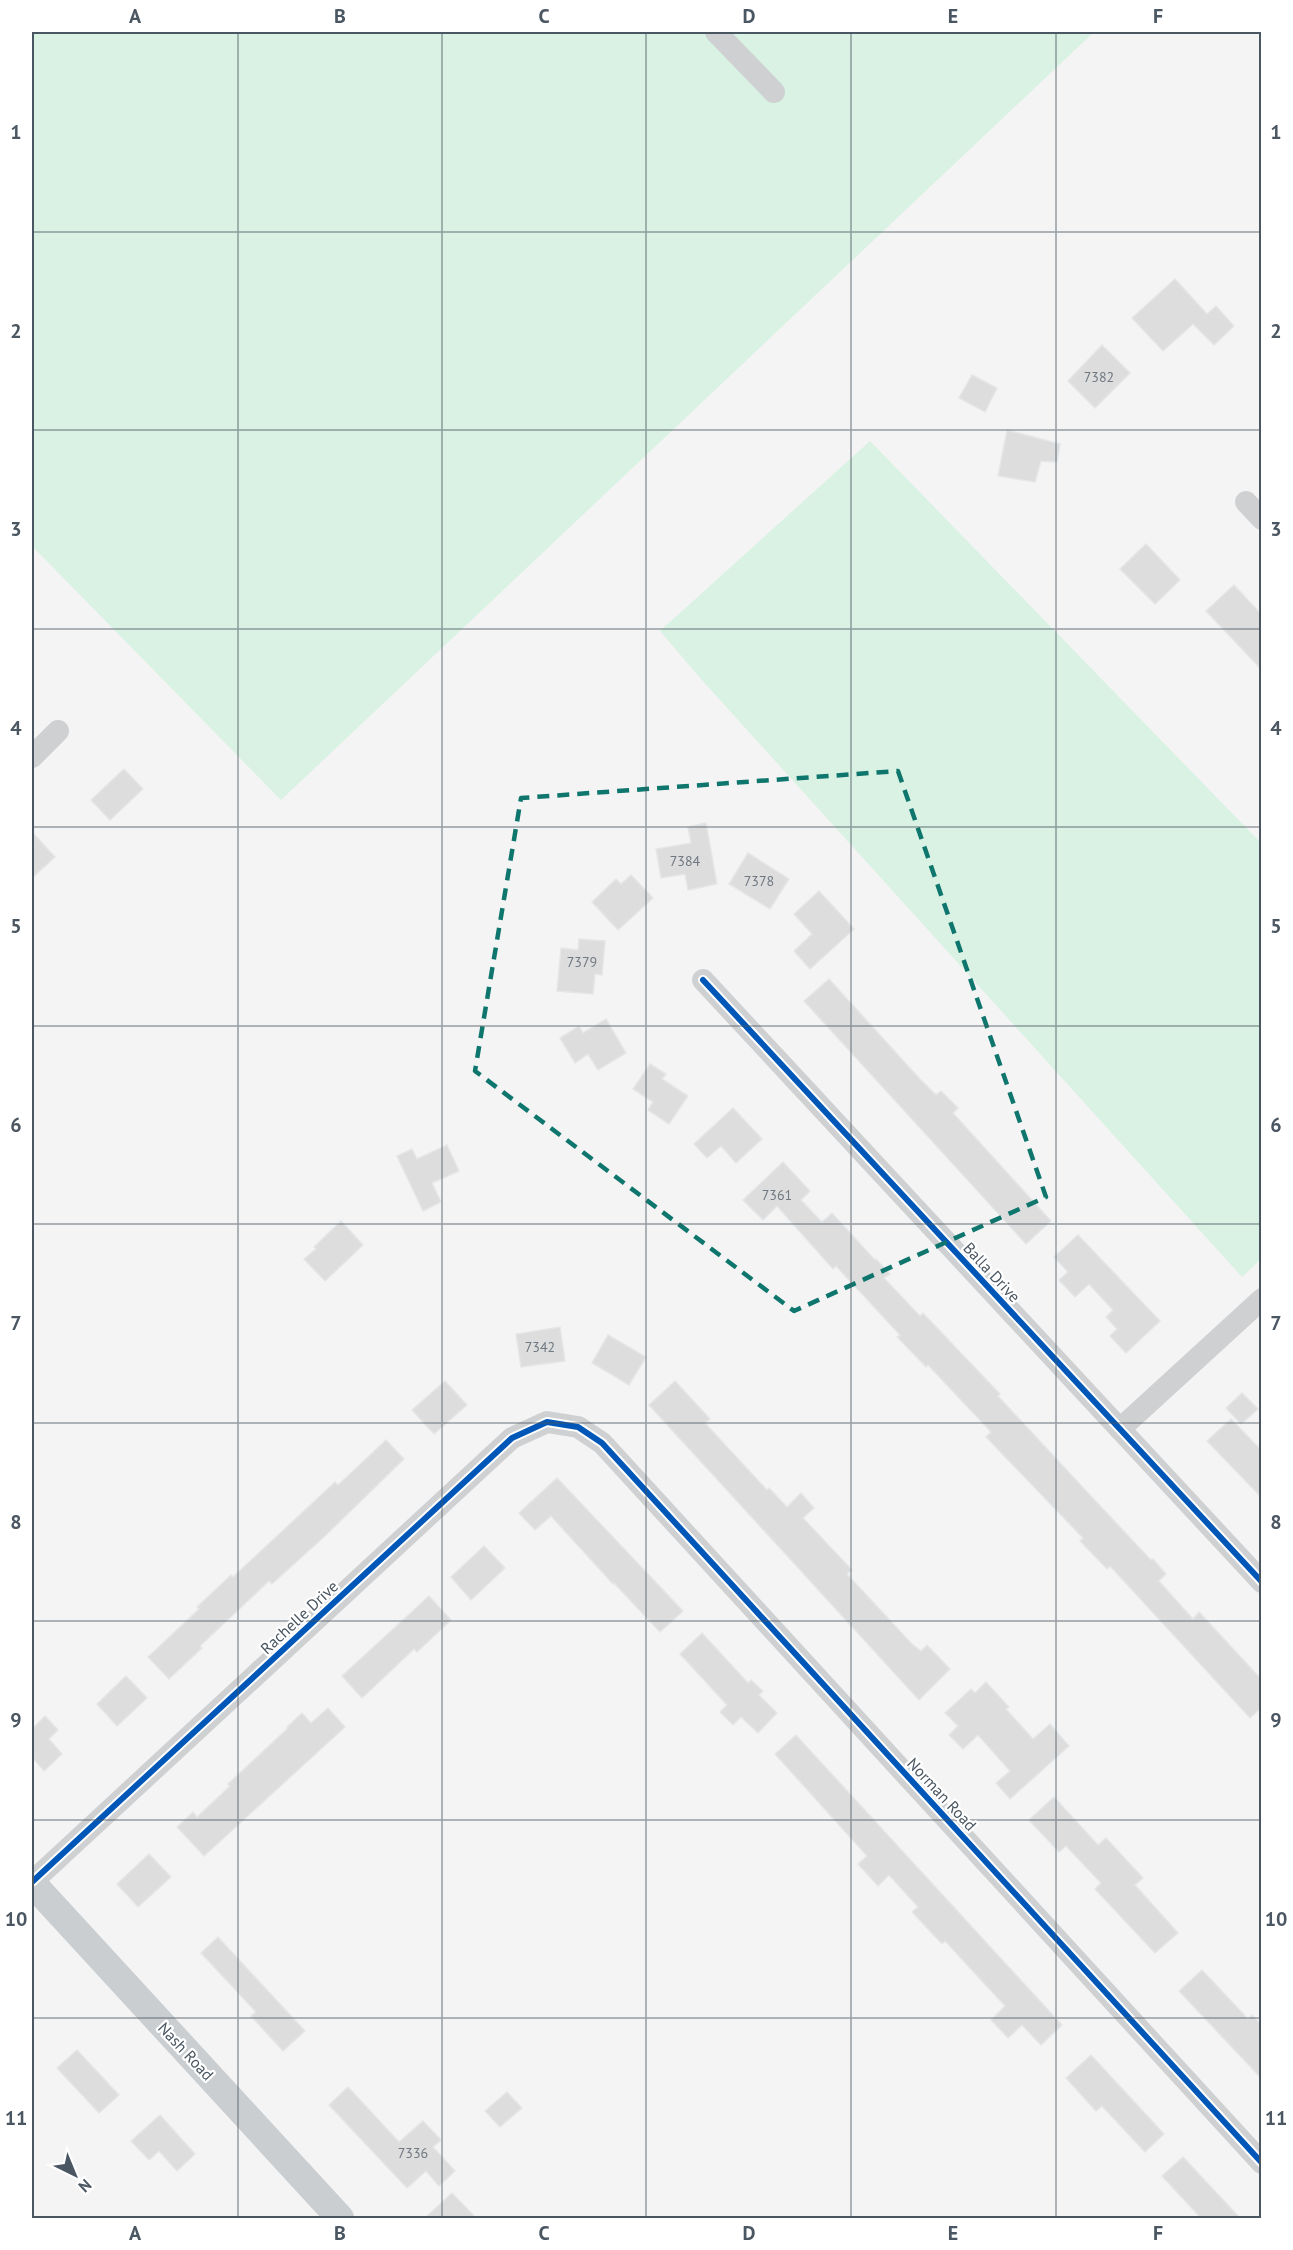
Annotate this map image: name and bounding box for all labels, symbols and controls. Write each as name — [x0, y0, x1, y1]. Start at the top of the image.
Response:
text: A — [129, 3, 142, 29]
text: B — [334, 3, 346, 29]
text: C — [538, 3, 550, 29]
text: D — [743, 3, 756, 29]
text: E — [948, 3, 958, 29]
text: F — [1153, 3, 1163, 29]
text: 1 — [10, 119, 22, 145]
text: 1 — [1270, 119, 1282, 145]
text: 2 — [10, 318, 22, 344]
text: 2 — [1270, 318, 1282, 344]
house number: 7382 — [1084, 368, 1114, 386]
text: 3 — [10, 516, 22, 542]
text: 3 — [1270, 516, 1282, 542]
text: 4 — [10, 715, 22, 741]
text: 4 — [1270, 715, 1282, 741]
house number: 7384 — [670, 852, 701, 870]
house number: 7378 — [744, 872, 774, 890]
text: 5 — [10, 913, 22, 939]
text: 5 — [1270, 913, 1282, 939]
house number: 7379 — [567, 953, 597, 971]
text: 6 — [10, 1112, 22, 1138]
text: 6 — [1270, 1112, 1282, 1138]
house number: 7361 — [762, 1186, 792, 1204]
street label: Balla Drive — [959, 1238, 1025, 1306]
text: 7 — [10, 1310, 22, 1336]
text: 7 — [1270, 1310, 1282, 1336]
house number: 7342 — [525, 1338, 555, 1356]
text: 8 — [10, 1509, 22, 1535]
text: 8 — [1270, 1509, 1282, 1535]
street label: Rachelle Drive — [256, 1576, 342, 1658]
text: 9 — [10, 1707, 22, 1733]
text: 9 — [1270, 1707, 1282, 1733]
street label: Norman Road — [903, 1753, 981, 1835]
text: 10 — [5, 1906, 27, 1932]
text: 10 — [1265, 1906, 1287, 1932]
street label: Nash Road — [154, 2018, 218, 2084]
text: 11 — [5, 2105, 27, 2131]
text: 11 — [1265, 2105, 1287, 2131]
house number: 7336 — [398, 2144, 428, 2162]
north arrow — [45, 2145, 105, 2205]
text: N — [75, 2175, 96, 2197]
text: A — [129, 2220, 142, 2246]
text: B — [334, 2220, 346, 2246]
text: C — [538, 2220, 550, 2246]
text: D — [743, 2220, 756, 2246]
text: E — [948, 2220, 958, 2246]
text: F — [1153, 2220, 1163, 2246]

